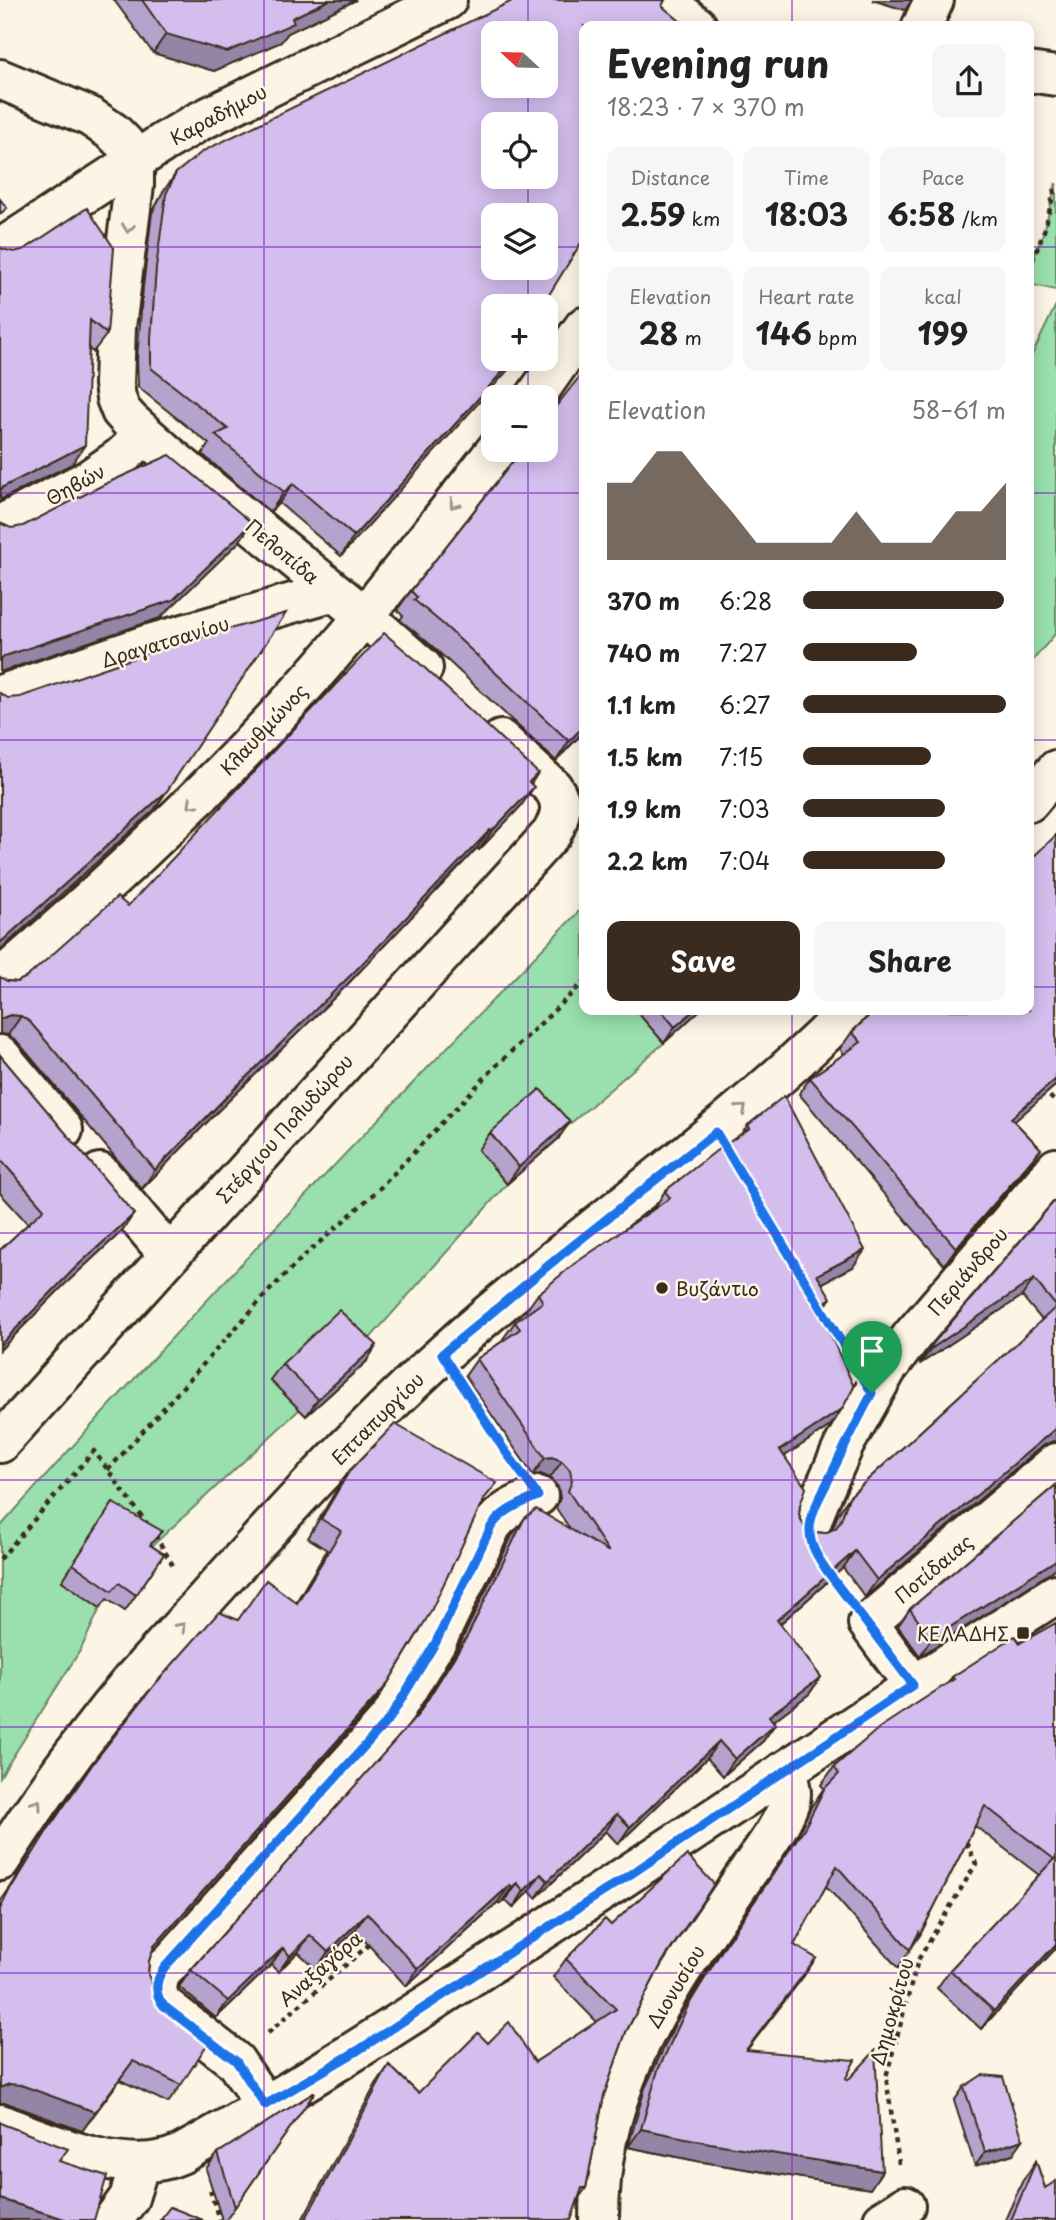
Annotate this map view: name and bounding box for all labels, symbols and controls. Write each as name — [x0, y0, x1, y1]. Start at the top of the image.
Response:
north arrow — [481, 21, 558, 98]
map controls — [481, 21, 558, 462]
text: Evening run — [607, 34, 829, 91]
button: share — [932, 44, 1006, 118]
street label: Καραδήμου — [165, 77, 271, 151]
text: 18:23 · 7 × 370 m — [607, 89, 805, 124]
button: locate — [481, 112, 558, 189]
text: Distance — [630, 163, 710, 191]
text: Time — [784, 163, 829, 191]
text: Pace — [921, 163, 964, 191]
text: 2.59 — [620, 191, 685, 236]
text: 18:03 — [765, 191, 848, 236]
text: 6:58 — [888, 191, 956, 236]
button: layers — [481, 203, 558, 280]
text: km — [685, 204, 720, 232]
text: /km — [956, 204, 998, 232]
one-way arrow — [121, 223, 136, 234]
text: Elevation — [629, 282, 711, 310]
text: Heart rate — [759, 282, 854, 310]
text: kcal — [924, 282, 962, 310]
button: + — [481, 294, 558, 371]
text: 28 — [638, 310, 678, 355]
text: 146 — [756, 310, 812, 355]
text: 199 — [917, 310, 968, 355]
text: m — [678, 323, 702, 351]
text: bpm — [812, 323, 857, 351]
button: − — [481, 385, 558, 462]
text: Elevation — [607, 392, 706, 427]
text: 58–61 m — [911, 392, 1006, 427]
street label: Θηβών — [40, 456, 110, 512]
one-way arrow — [449, 496, 462, 508]
street label: Πελοπίδα — [240, 512, 326, 590]
text: 370 m — [607, 583, 680, 618]
text: 6:28 — [719, 583, 772, 618]
street label: Δραγατσανίου — [98, 608, 232, 674]
text: 740 m — [607, 635, 680, 670]
text: 7:27 — [719, 635, 767, 670]
street label: Κλαυθμώνος — [213, 677, 313, 781]
text: 1.1 km — [607, 687, 676, 722]
text: 6:27 — [719, 687, 770, 722]
text: 1.5 km — [607, 739, 683, 774]
text: 7:15 — [719, 739, 763, 774]
text: 1.9 km — [607, 791, 681, 826]
text: 7:03 — [719, 791, 770, 826]
one-way arrow — [187, 796, 200, 809]
text: 2.2 km — [607, 843, 688, 878]
text: 7:04 — [719, 843, 770, 878]
button: Save — [607, 921, 800, 1001]
button: Share — [814, 921, 1006, 1001]
street label: Στέργιου Πολυδώρου — [209, 1047, 359, 1209]
one-way arrow — [733, 1105, 746, 1117]
street label: Περιάνδρου — [920, 1220, 1014, 1322]
place label: Βυζάντιο — [676, 1274, 759, 1302]
marker: Βυζάντιο — [654, 1280, 670, 1296]
pin — [842, 1321, 902, 1393]
icon: arrive — [853, 1332, 891, 1370]
street label: Επταπυργίου — [324, 1365, 430, 1471]
street label: Ποτίδαιας — [888, 1527, 978, 1609]
place label: ΚΕΛΑΔΗΣ — [917, 1619, 1009, 1647]
one-way arrow — [172, 1622, 185, 1635]
marker: ΚΕΛΑΔΗΣ — [1015, 1625, 1031, 1641]
one-way arrow — [29, 1799, 42, 1812]
street label: Αναξαγόρα — [272, 1924, 368, 2012]
street label: Διονυσίου — [639, 1939, 711, 2033]
street label: Δημοκρίτου — [862, 1954, 920, 2068]

